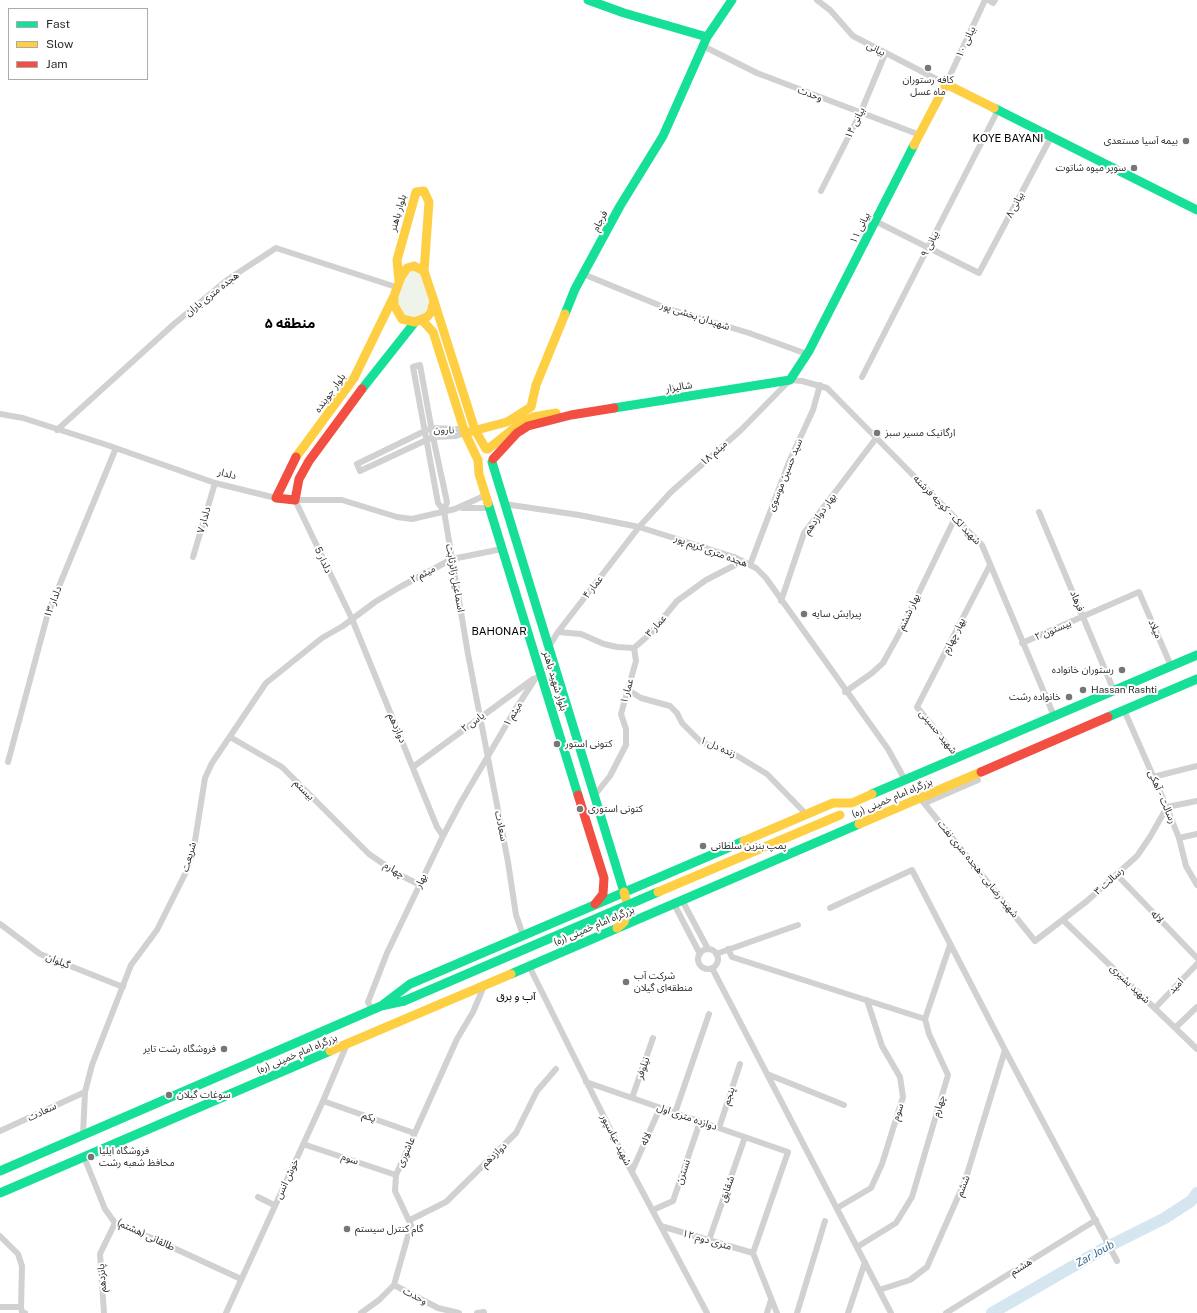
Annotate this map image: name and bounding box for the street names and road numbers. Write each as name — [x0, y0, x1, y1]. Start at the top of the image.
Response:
street label: بیانی ۱۰ — [954, 24, 978, 60]
street label: بیانی — [865, 39, 887, 59]
street label: وحدت — [796, 84, 824, 104]
street label: بیانی ۱۴ — [842, 105, 868, 141]
street label: بیانی ۸ — [1003, 190, 1027, 220]
street label: بلوار باهنر — [387, 193, 409, 233]
street label: فرجام — [590, 209, 610, 233]
street label: بیانی ۱۱ — [847, 210, 873, 246]
street label: بیانی ۹ — [918, 229, 942, 259]
street label: هجده متری باران — [183, 269, 241, 319]
street label: شهیدان بخشی پور — [659, 299, 731, 333]
street label: بلوار جوینده — [312, 371, 348, 415]
street label: شالیزار — [665, 379, 693, 395]
street label: نارون — [434, 424, 454, 436]
street label: سید حسین موسوی — [765, 437, 805, 513]
street label: میثم ۱۸ — [698, 438, 730, 468]
street label: دلدار — [216, 466, 238, 482]
street label: شهید لک - کوچه فرشته — [911, 473, 983, 547]
street label: بهار دوازدهم — [801, 491, 839, 537]
street label: دلدار ۷ — [195, 505, 213, 535]
street label: هجده متری کریم پور — [673, 532, 749, 570]
street label: اسماعیل زائرثابت — [443, 543, 467, 613]
street label: دلدار 5 — [312, 545, 334, 575]
street label: میثم ۲ — [408, 562, 438, 586]
street label: عمار ۴ — [580, 573, 606, 601]
street label: دلدار ۱۳ — [42, 585, 64, 619]
street label: فرهاد — [1067, 589, 1087, 613]
street label: بهار ششم — [895, 592, 923, 632]
street label: عمار ۳ — [643, 612, 669, 640]
street label: بهار چهارم — [940, 616, 968, 656]
street label: بیستون ۲ — [1033, 617, 1073, 643]
street label: میلاد — [1146, 618, 1164, 640]
street label: بلوار شهید باهنر — [540, 650, 570, 712]
street label: عمار ۱ — [618, 677, 636, 705]
street label: میثم ۱ — [501, 700, 525, 728]
street label: شهید حسینی — [917, 708, 959, 756]
street label: یاس ۲ — [459, 709, 487, 735]
street label: دوازدهم — [385, 711, 409, 745]
street label: زنده دل ۱ — [698, 734, 738, 760]
street label: رسالت - آهکی — [1145, 769, 1179, 825]
street label: بزرگراه امام خمینی (ره) — [850, 776, 934, 820]
street label: بیستم — [291, 777, 317, 803]
street label: سعادت — [492, 810, 510, 842]
street label: شهید رضایی -هجده متری نفت — [935, 818, 1021, 920]
street label: شریعت — [179, 841, 199, 873]
street label: چهارم — [382, 859, 406, 881]
street label: رسالت ۳ — [1092, 865, 1126, 897]
street label: بهار — [412, 872, 430, 890]
street label: بزرگراه امام خمینی (ره) — [552, 904, 636, 948]
street label: لاله — [1148, 908, 1166, 926]
street label: گیلوان — [44, 951, 72, 971]
street label: شهید بشیری — [1108, 962, 1152, 1006]
street label: امید — [1166, 976, 1186, 996]
street label: بزرگراه امام خمینی (ره) — [255, 1032, 339, 1076]
street label: نیلوفر — [634, 1055, 652, 1081]
street label: پنجم — [720, 1085, 738, 1107]
street label: چهارم — [930, 1094, 948, 1118]
street label: سعادت — [26, 1100, 58, 1124]
street label: دوازده متری اول — [655, 1101, 719, 1133]
street label: سوم — [890, 1102, 906, 1122]
street label: یکم — [361, 1109, 377, 1125]
street label: شهید عباسپور — [598, 1112, 634, 1168]
street label: لاله — [638, 1130, 654, 1148]
street label: عاشوری — [394, 1135, 418, 1169]
street label: دوازدهم — [479, 1140, 509, 1170]
street label: سوم — [340, 1151, 360, 1167]
street label: خوش انس — [272, 1157, 302, 1201]
street label: نسترن — [673, 1158, 693, 1186]
street label: شقایق — [717, 1174, 737, 1204]
street label: ششم — [953, 1174, 973, 1198]
street label: طالقانی (هشتم) — [115, 1216, 177, 1254]
street label: ۱۲ متری دوم — [681, 1227, 733, 1253]
street label: هشتم — [1008, 1256, 1034, 1278]
street label: پانزدهم — [95, 1263, 109, 1293]
street label: وحدت — [401, 1285, 429, 1307]

